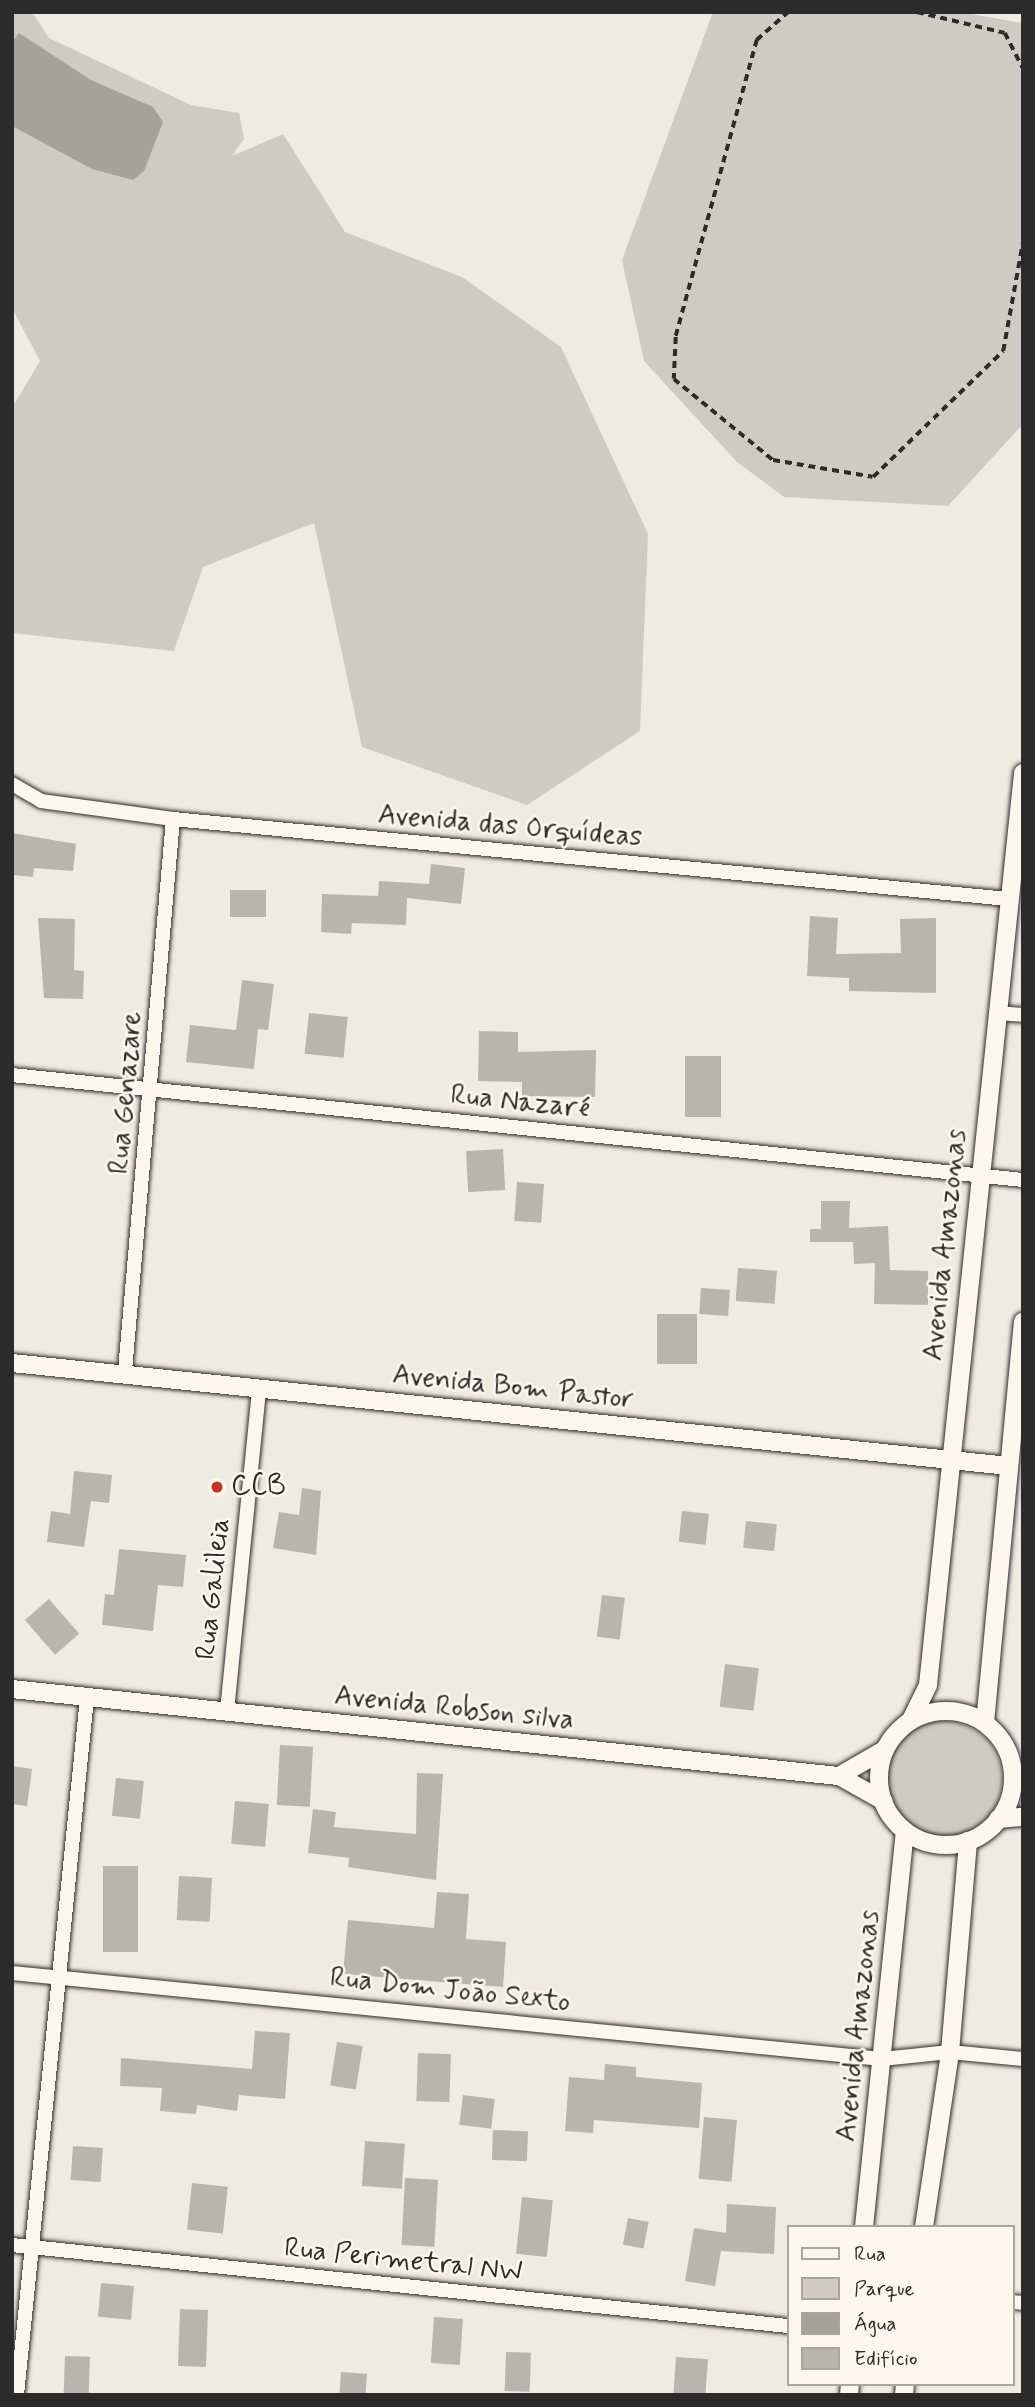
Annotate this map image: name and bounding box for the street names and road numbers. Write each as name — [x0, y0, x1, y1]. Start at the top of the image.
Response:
street label: Avenida das Orquídeas — [377, 799, 643, 855]
street label: Rua Genazare — [103, 1008, 151, 1178]
street label: Rua Nazaré — [450, 1079, 590, 1127]
street label: Avenida Amazonas — [917, 1129, 975, 1361]
street label: Avenida Bom Pastor — [393, 1359, 633, 1417]
street label: Rua Galileia — [190, 1518, 238, 1660]
street label: Avenida Robson silva — [332, 1680, 576, 1738]
street label: Avenida Amazonas — [830, 1910, 888, 2142]
street label: Rua Dom João Sexto — [328, 1962, 572, 2020]
street label: Rua Perimetral NW — [284, 2232, 522, 2290]

